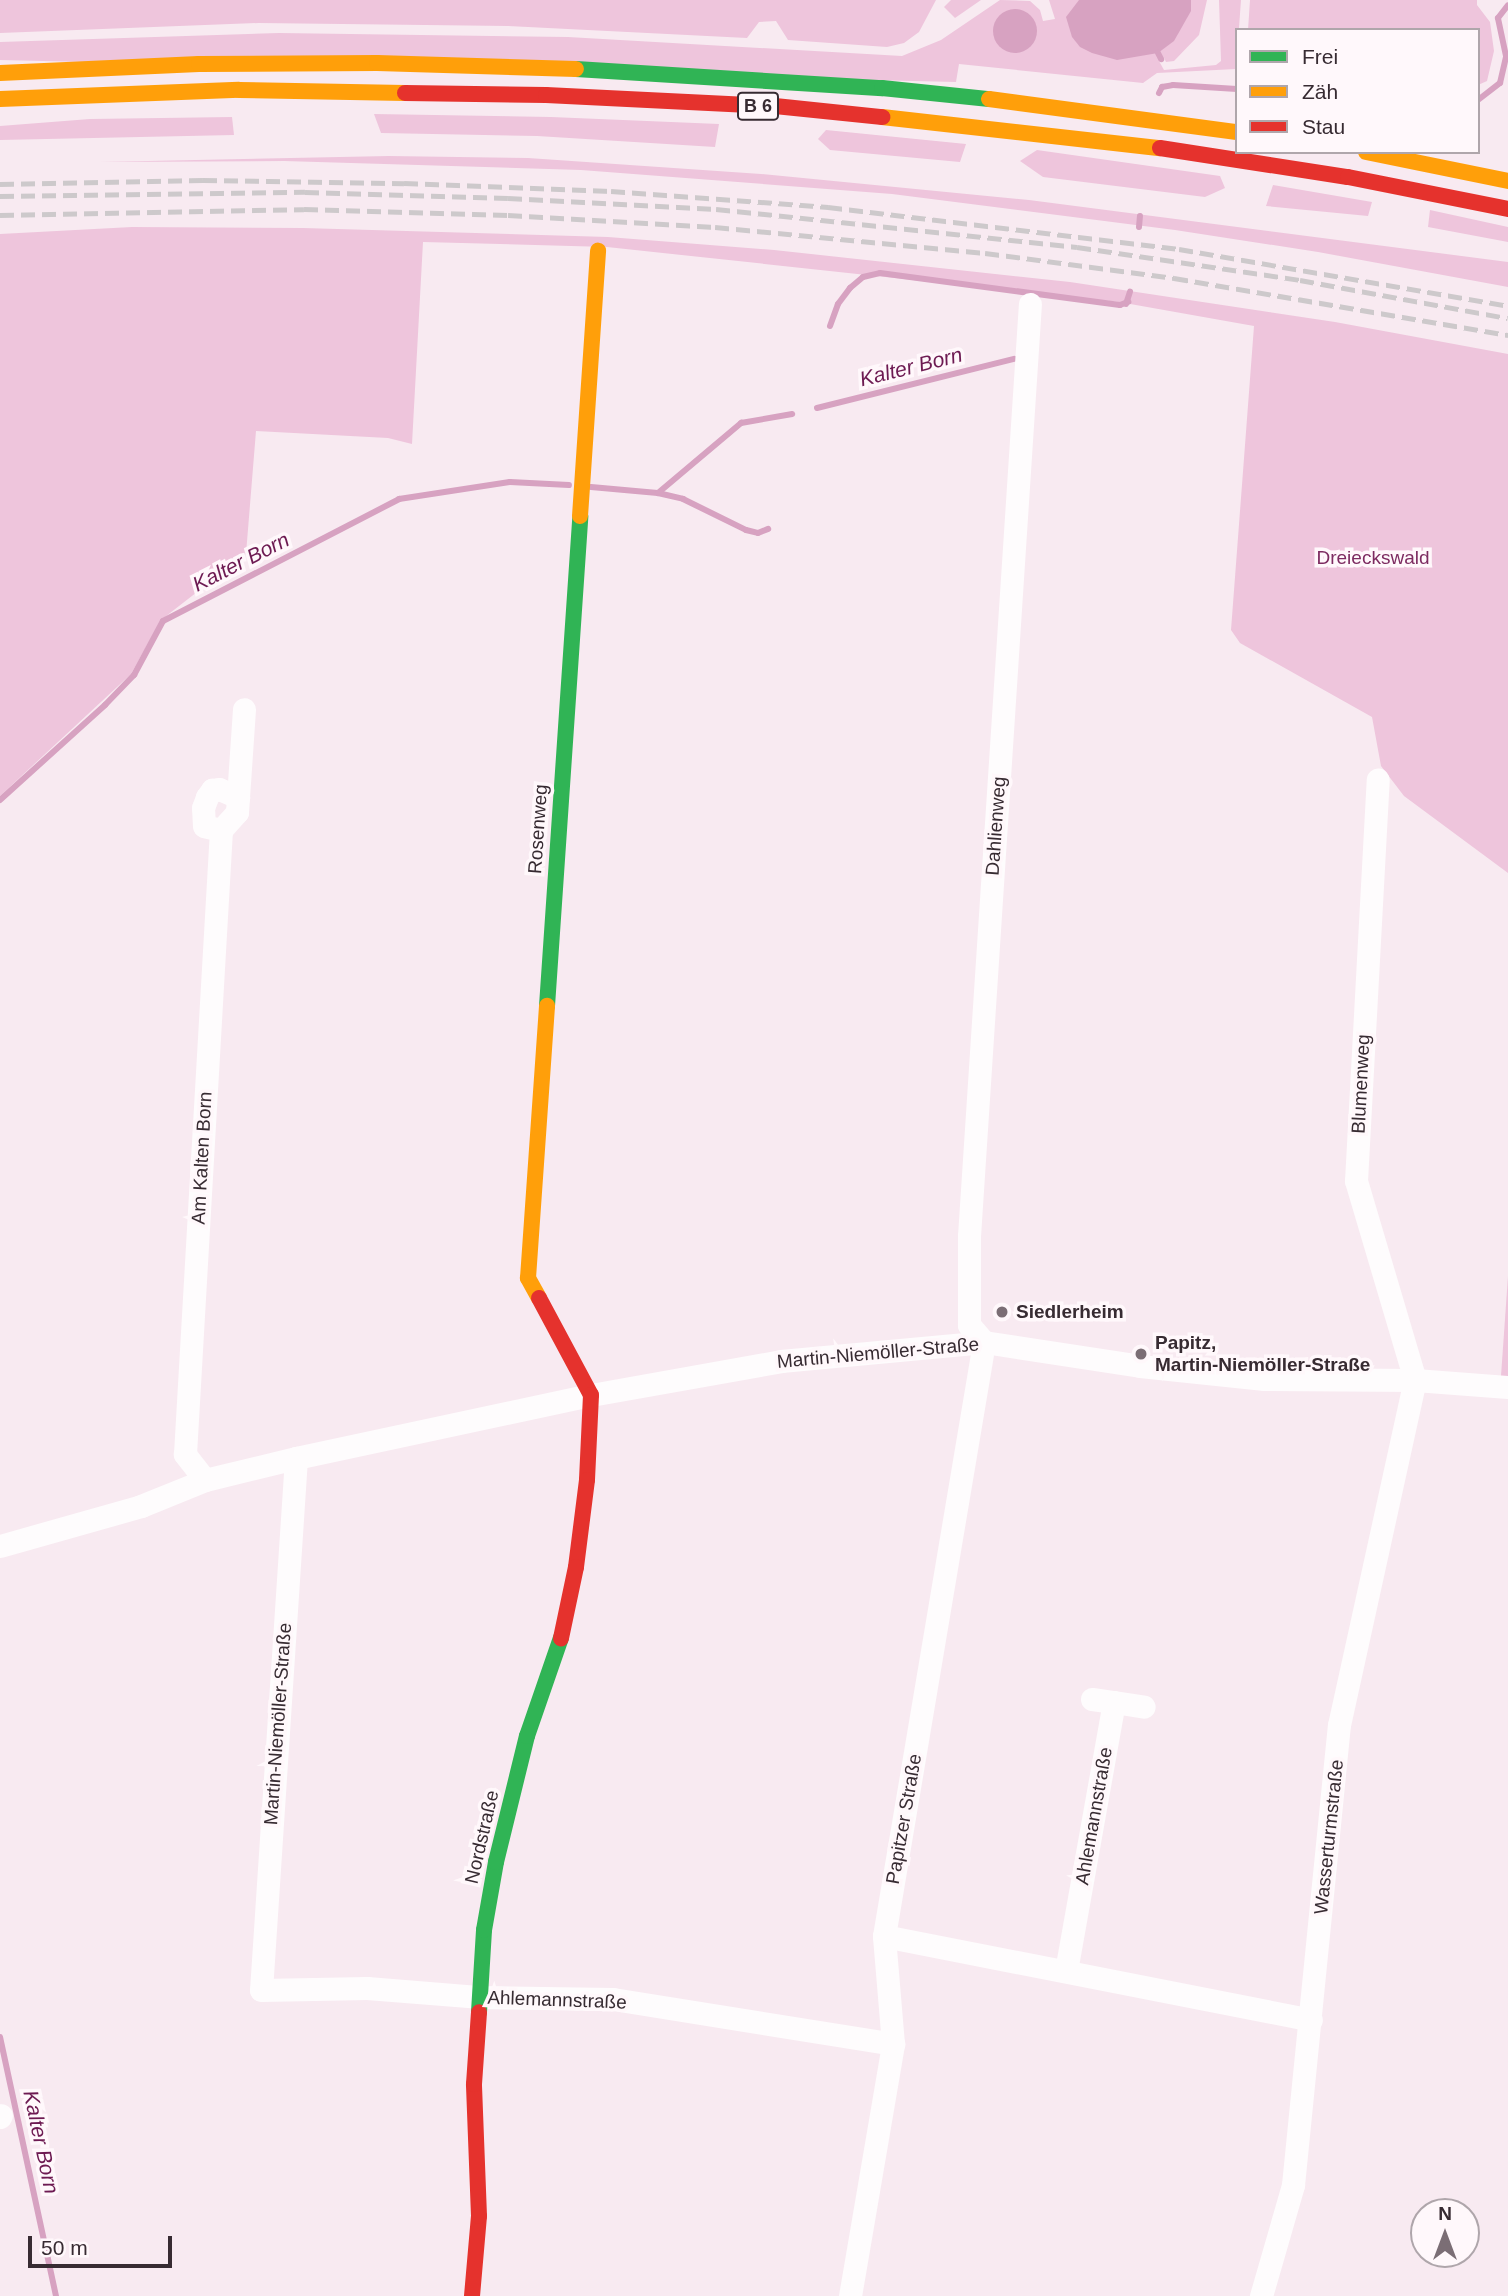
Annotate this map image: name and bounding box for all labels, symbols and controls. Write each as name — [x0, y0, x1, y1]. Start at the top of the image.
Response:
legend — [1235, 28, 1480, 154]
text: Frei — [1302, 45, 1338, 68]
text: Zäh — [1302, 80, 1338, 103]
road number: B 6 — [735, 92, 781, 120]
text: Stau — [1302, 115, 1345, 138]
water label: Kalter Born — [857, 342, 965, 392]
water label: Kalter Born — [188, 527, 294, 597]
park label: Dreieckswald — [1317, 547, 1429, 569]
street label: Dahlienweg — [981, 776, 1011, 876]
street label: Rosenweg — [523, 783, 553, 875]
street label: Blumenweg — [1347, 1034, 1375, 1134]
street label: Am Kalten Born — [187, 1091, 217, 1225]
place label: Siedlerheim — [1016, 1301, 1124, 1323]
marker: Siedlerheim — [994, 1304, 1010, 1320]
place label: Papitz, Martin-Niemöller-Straße — [1155, 1332, 1370, 1376]
street label: Martin-Niemöller-Straße — [776, 1333, 980, 1373]
marker: Papitz, Martin-Niemöller-Straße — [1133, 1346, 1149, 1362]
street label: Martin-Niemöller-Straße — [260, 1622, 296, 1826]
street label: Ahlemannstraße — [1071, 1745, 1117, 1887]
street label: Papitzer Straße — [881, 1752, 927, 1886]
street label: Wasserturmstraße — [1310, 1758, 1348, 1916]
street label: Nordstraße — [460, 1788, 504, 1886]
street label: Ahlemannstraße — [487, 1986, 627, 2014]
water label: Kalter Born — [18, 2088, 64, 2196]
north arrow — [1410, 2198, 1480, 2268]
text: N — [1438, 2203, 1452, 2224]
scale bar — [32, 2222, 175, 2266]
text: 50 m — [41, 2236, 88, 2259]

